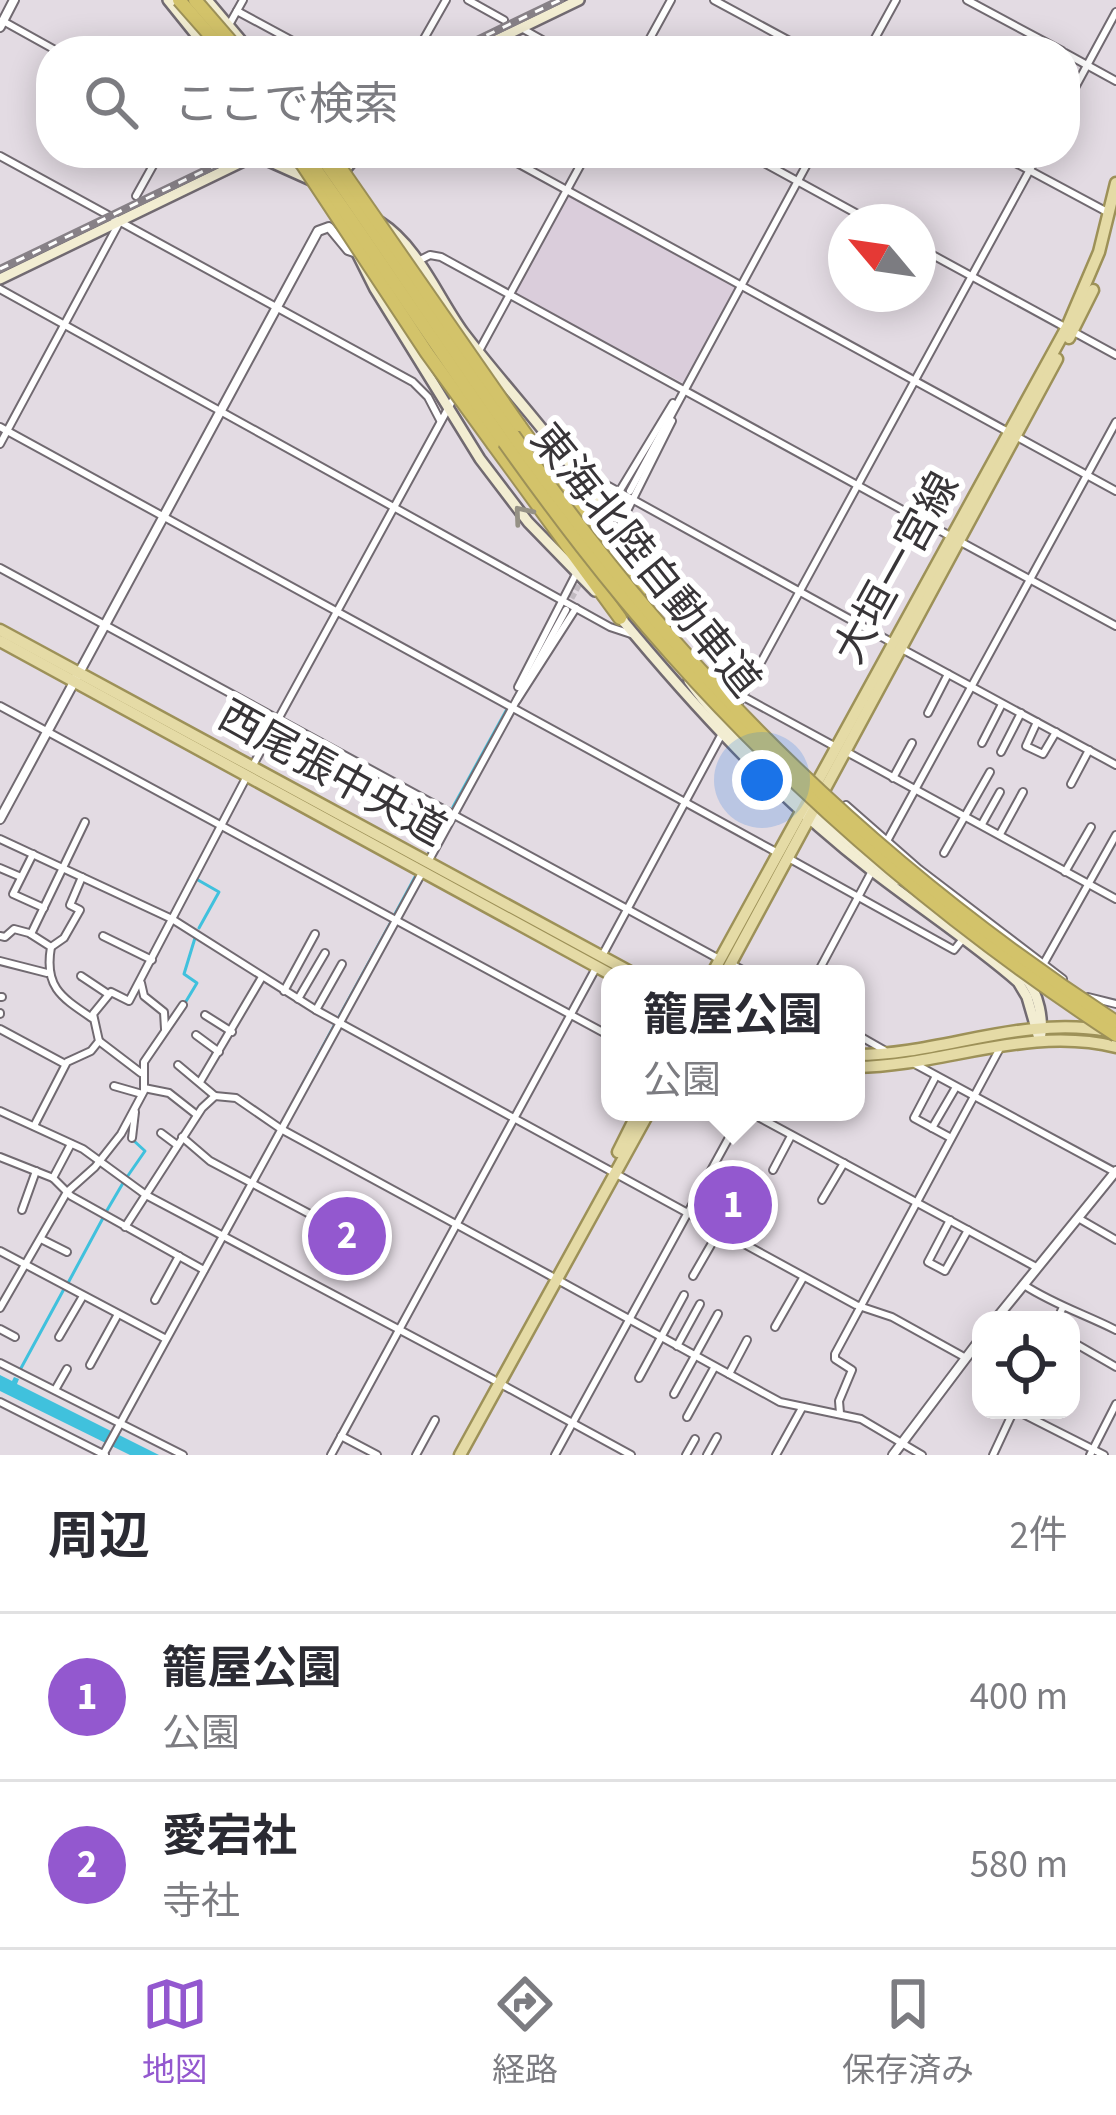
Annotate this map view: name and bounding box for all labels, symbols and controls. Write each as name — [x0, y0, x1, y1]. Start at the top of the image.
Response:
search box — [36, 36, 1080, 168]
icon: search — [78, 69, 144, 135]
text: ここで検索 — [174, 73, 399, 137]
north arrow — [828, 204, 936, 312]
street label: 東海北陸自動車道 — [516, 412, 774, 710]
street label: 大垣一宮線 — [820, 462, 974, 674]
one-way arrow — [515, 506, 537, 528]
street label: 西尾張中央道 — [207, 687, 457, 861]
your location — [732, 750, 792, 810]
popup — [601, 965, 865, 1121]
text: 籠屋公園 — [643, 984, 823, 1048]
text: 公園 — [643, 1053, 721, 1109]
pin: 1 — [694, 1160, 772, 1250]
pin: 2 — [308, 1191, 386, 1281]
map controls — [972, 1311, 1080, 1419]
button: locate — [972, 1311, 1080, 1419]
text: 周辺 — [48, 1501, 150, 1573]
text: 2件 — [1010, 1508, 1068, 1564]
text: 籠屋公園 — [162, 1637, 342, 1701]
text: 1 — [77, 1669, 97, 1725]
text: 400 m — [970, 1669, 1068, 1725]
text: 公園 — [162, 1706, 240, 1762]
text: 愛宕社 — [162, 1805, 297, 1869]
text: 2 — [77, 1837, 97, 1893]
text: 580 m — [970, 1837, 1068, 1893]
text: 寺社 — [162, 1874, 240, 1930]
tab: 地図 — [142, 1971, 208, 2094]
tab: 経路 — [492, 1971, 558, 2094]
tab: 保存済み — [842, 1971, 974, 2094]

